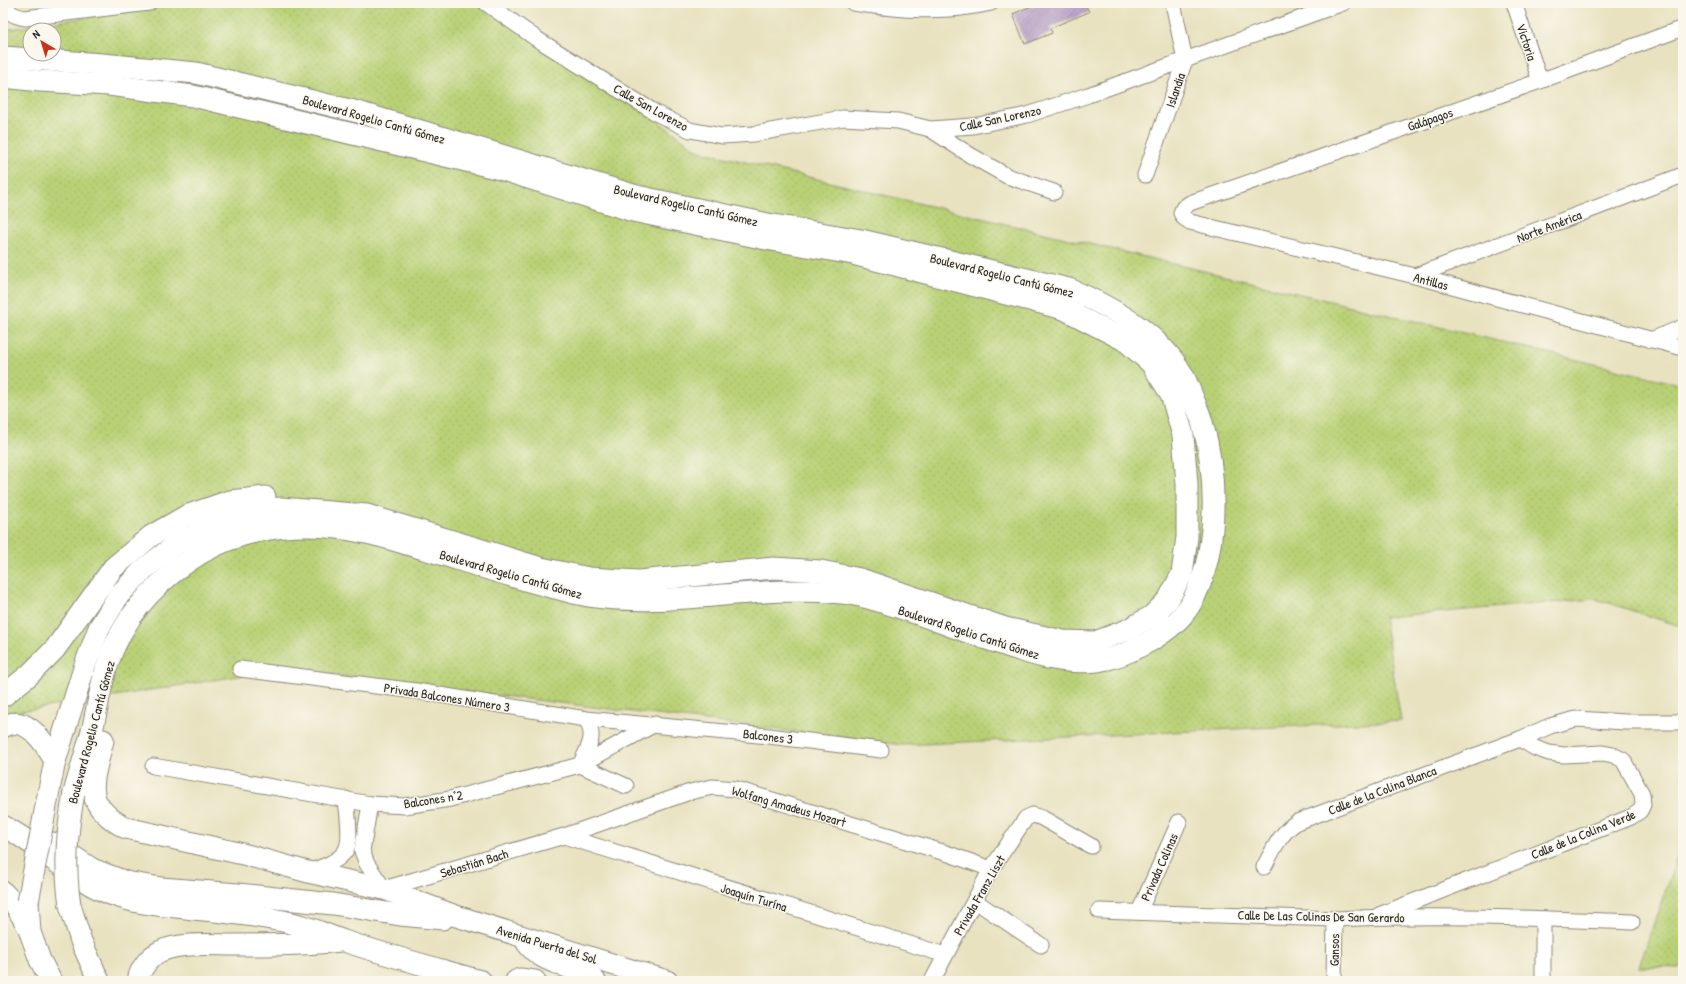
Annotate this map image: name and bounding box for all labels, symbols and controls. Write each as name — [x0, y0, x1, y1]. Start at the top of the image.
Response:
street label: Victoria — [1513, 21, 1541, 63]
north arrow — [22, 22, 62, 62]
text: N — [29, 27, 43, 41]
street label: Islandia — [1161, 70, 1189, 110]
street label: Calle San Lorenzo — [610, 79, 692, 135]
street label: Boulevard Rogelio Cantú Gómez — [301, 90, 448, 148]
street label: Calle San Lorenzo — [958, 101, 1042, 135]
street label: Galápagos — [1405, 103, 1455, 135]
street label: Boulevard Rogelio Cantú Gómez — [612, 180, 760, 230]
street label: Norte América — [1514, 205, 1584, 247]
street label: Boulevard Rogelio Cantú Gómez — [928, 248, 1076, 302]
street label: Antillas — [1412, 268, 1450, 294]
street label: Boulevard Rogelio Cantú Gómez — [438, 545, 585, 603]
street label: Boulevard Rogelio Cantú Gómez — [896, 601, 1042, 663]
street label: Boulevard Rogelio Cantú Gómez — [63, 658, 119, 806]
street label: Privada Balcones Número 3 — [383, 678, 511, 716]
street label: Balcones 3 — [742, 724, 794, 748]
street label: Calle de la Colina Blanca — [1325, 761, 1439, 819]
street label: Wolfang Amadeus Mozart — [730, 781, 849, 831]
street label: Balcones n°2 — [402, 785, 464, 813]
street label: Calle de la Colina Verde — [1528, 805, 1638, 863]
street label: Privada Colinas — [1136, 830, 1182, 904]
street label: Sebastián Bach — [438, 844, 511, 882]
street label: Privada Franz Liszt — [949, 851, 1010, 938]
street label: Joaquín Turína — [719, 878, 789, 916]
street label: Calle De Las Colinas De San Gerardo — [1237, 906, 1405, 926]
street label: Avenida Puerta del Sol — [495, 920, 600, 968]
street label: Gansos — [1325, 934, 1343, 966]

